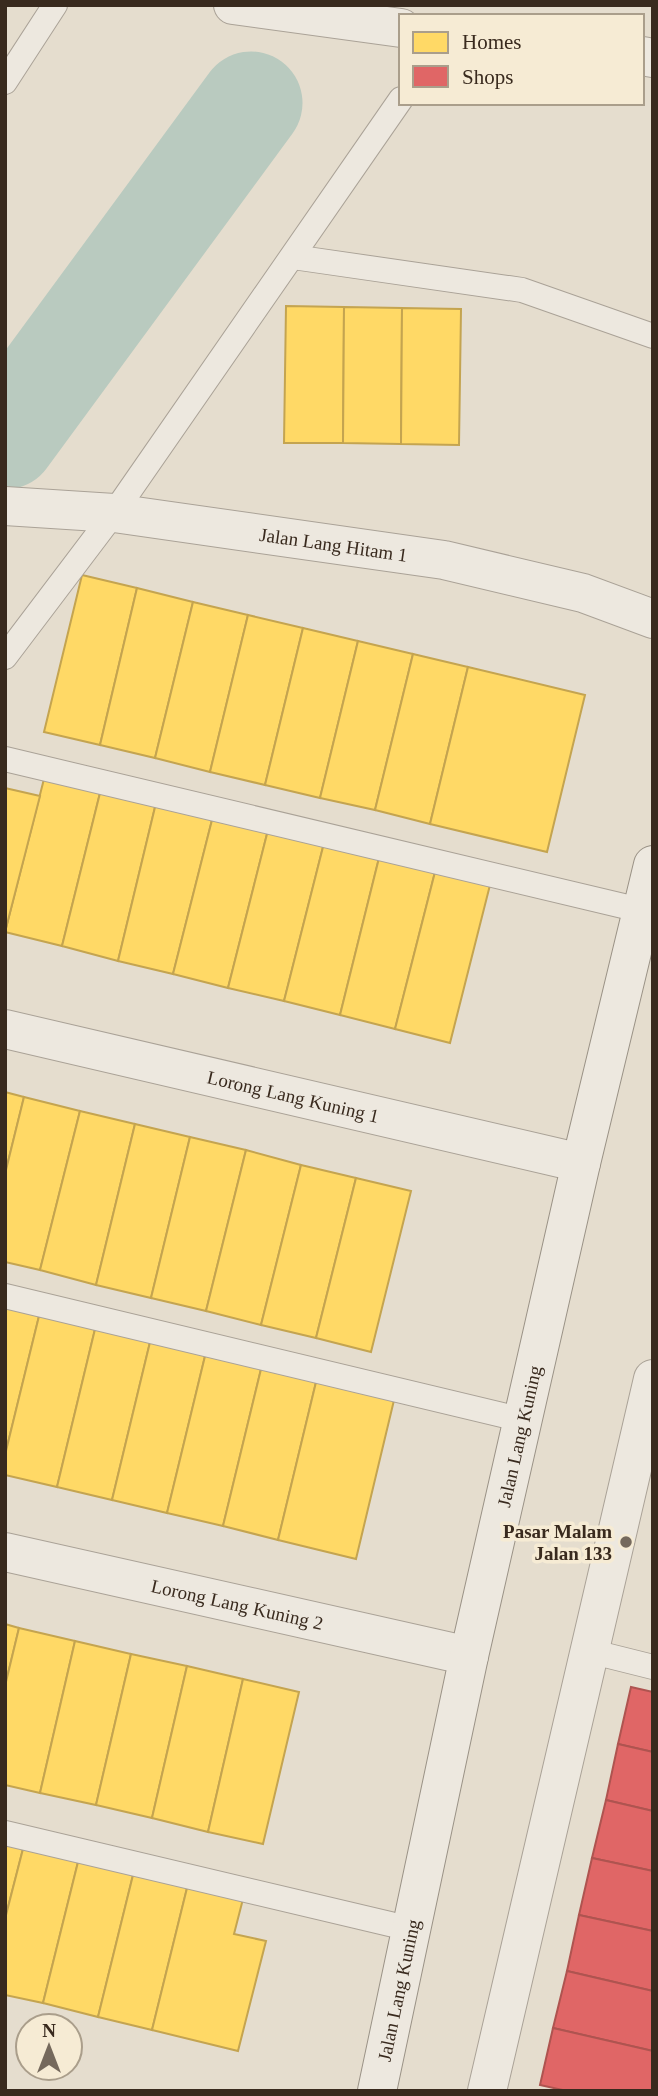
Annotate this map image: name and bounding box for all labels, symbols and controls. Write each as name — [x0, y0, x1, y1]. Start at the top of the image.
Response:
legend — [399, 14, 644, 105]
text: Homes — [462, 30, 522, 54]
text: Shops — [462, 65, 513, 89]
street label: Jalan Lang Hitam 1 — [258, 524, 409, 566]
street label: Lorong Lang Kuning 1 — [205, 1066, 381, 1127]
street label: Jalan Lang Kuning — [493, 1363, 546, 1509]
place label: Pasar Malam Jalan 133 — [503, 1521, 612, 1564]
marker: Pasar Malam Jalan 133 — [618, 1534, 634, 1550]
street label: Lorong Lang Kuning 2 — [149, 1575, 325, 1634]
street label: Jalan Lang Kuning — [374, 1917, 424, 2063]
north arrow — [14, 2012, 84, 2082]
text: N — [42, 2020, 56, 2041]

